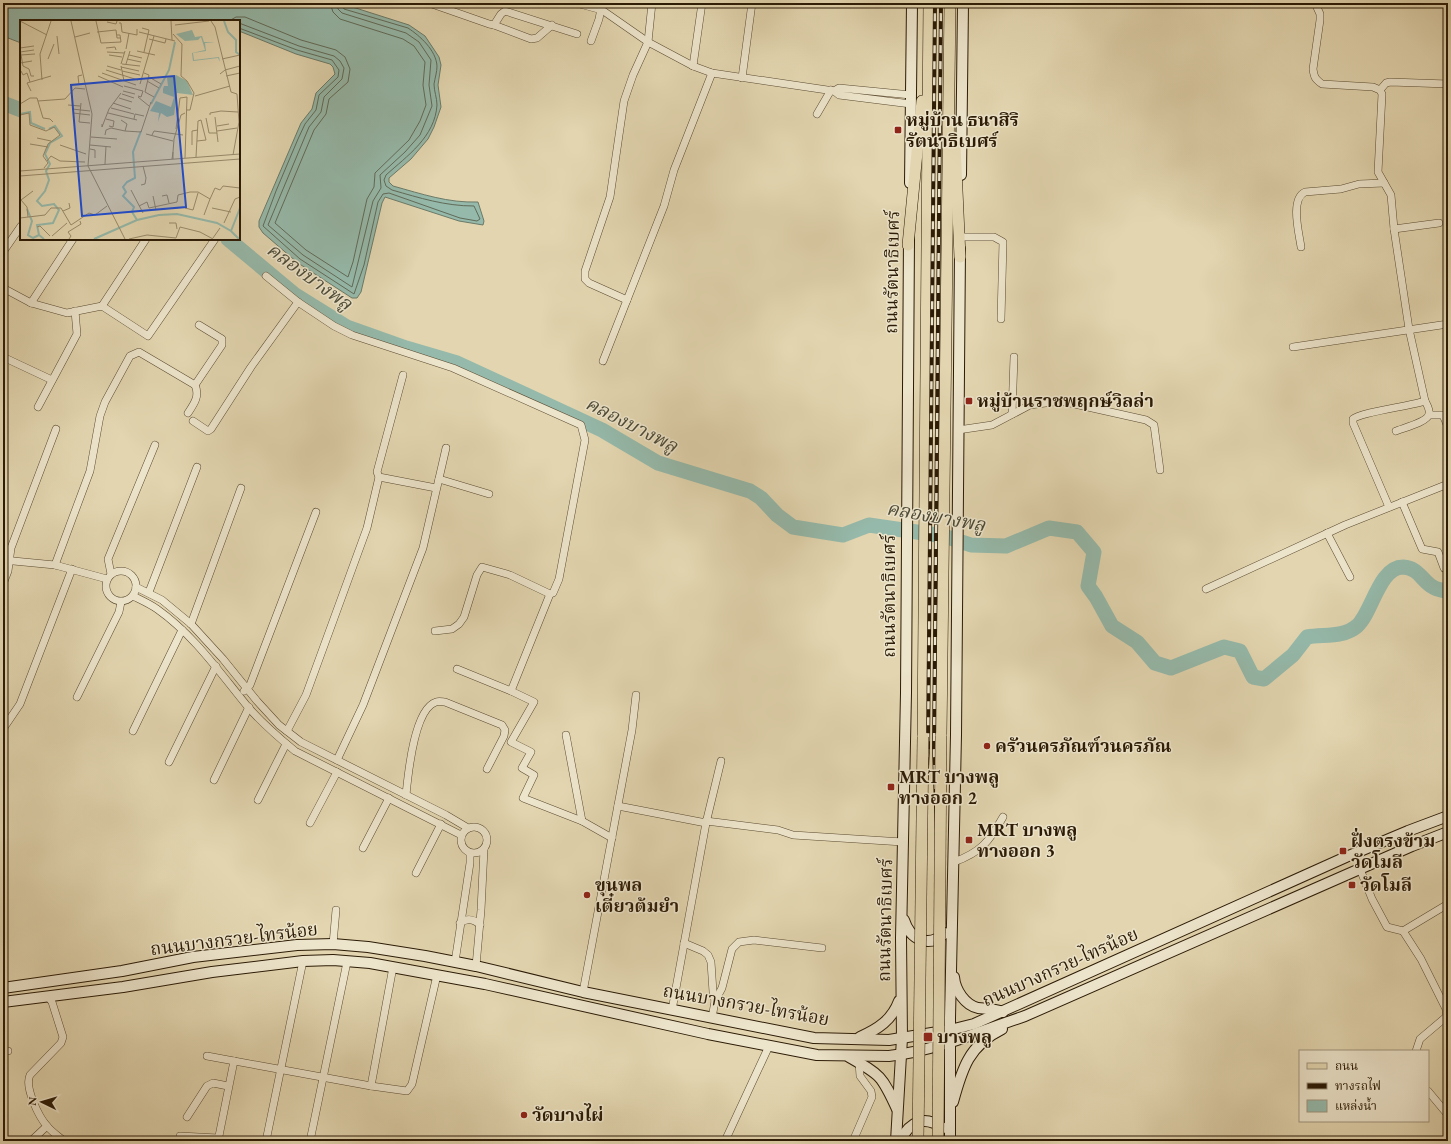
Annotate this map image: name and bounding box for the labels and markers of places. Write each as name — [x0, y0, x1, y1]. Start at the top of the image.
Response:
place label: หมู่บ้าน ธนาสิริ รัตนาธิเบศร์ — [906, 108, 1019, 152]
marker: หมู่บ้าน ธนาสิริ รัตนาธิเบศร์ — [893, 125, 903, 135]
place label: หมู่บ้านราชพฤกษ์วิลล่า — [977, 389, 1154, 412]
marker: หมู่บ้านราชพฤกษ์วิลล่า — [964, 396, 974, 406]
place label: ครัวนครภัณฑ์วนครภัณ — [995, 734, 1172, 757]
marker: ครัวนครภัณฑ์วนครภัณ — [982, 741, 992, 751]
place label: MRT บางพลู ทางออก 2 — [899, 765, 999, 809]
marker: MRT บางพลู ทางออก 2 — [886, 782, 896, 792]
place label: MRT บางพลู ทางออก 3 — [977, 818, 1077, 862]
place label: ฝั่งตรงข้าม วัดโมลี — [1351, 827, 1435, 873]
marker: MRT บางพลู ทางออก 3 — [964, 835, 974, 845]
marker: ฝั่งตรงข้าม วัดโมลี — [1338, 846, 1348, 856]
place label: ขุนพล เตี๋ยวต้มยำ — [595, 873, 679, 917]
place label: วัดโมลี — [1360, 873, 1412, 896]
marker: วัดโมลี — [1347, 880, 1357, 890]
marker: ขุนพล เตี๋ยวต้มยำ — [582, 890, 592, 900]
place label: บางพลู — [937, 1025, 992, 1048]
marker: บางพลู — [922, 1031, 934, 1043]
place label: วัดบางไผ่ — [532, 1103, 603, 1126]
marker: วัดบางไผ่ — [519, 1110, 529, 1120]

